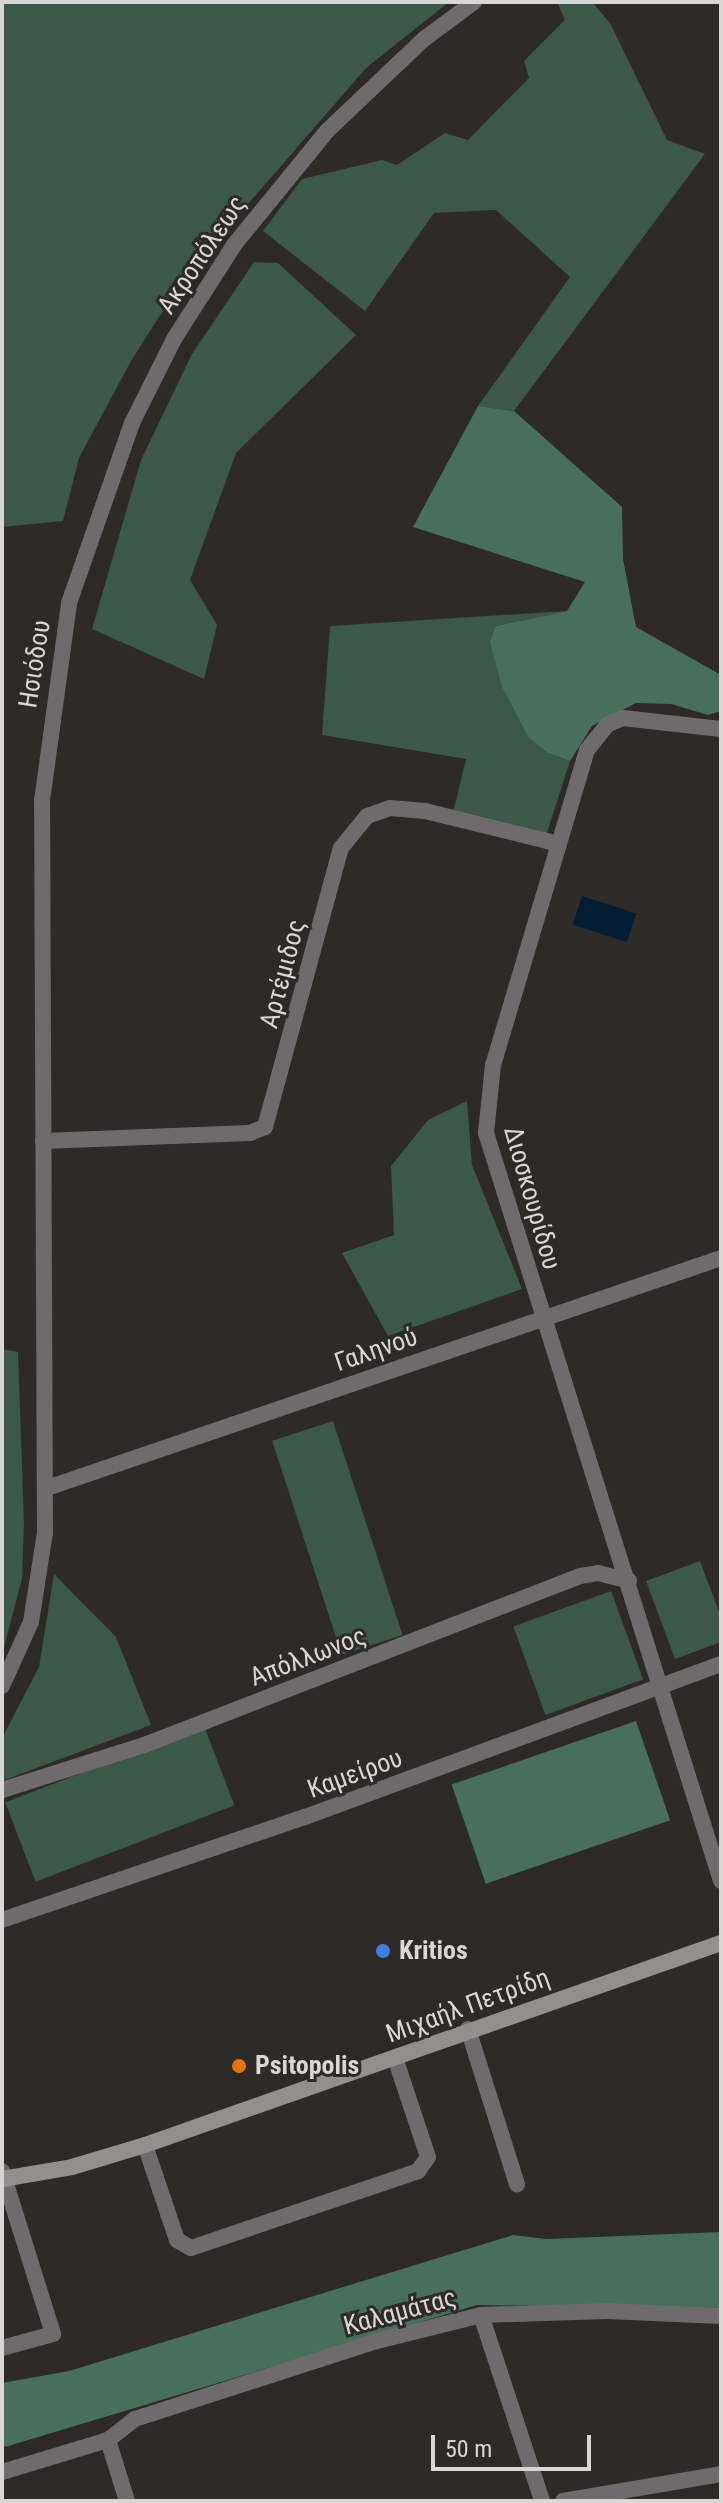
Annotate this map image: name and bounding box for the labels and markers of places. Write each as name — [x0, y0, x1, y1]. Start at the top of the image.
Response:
place label: Kritios — [399, 1935, 468, 1967]
marker: Kritios — [374, 1942, 392, 1960]
place label: Psitopolis — [255, 2050, 359, 2082]
marker: Psitopolis — [230, 2057, 248, 2075]

